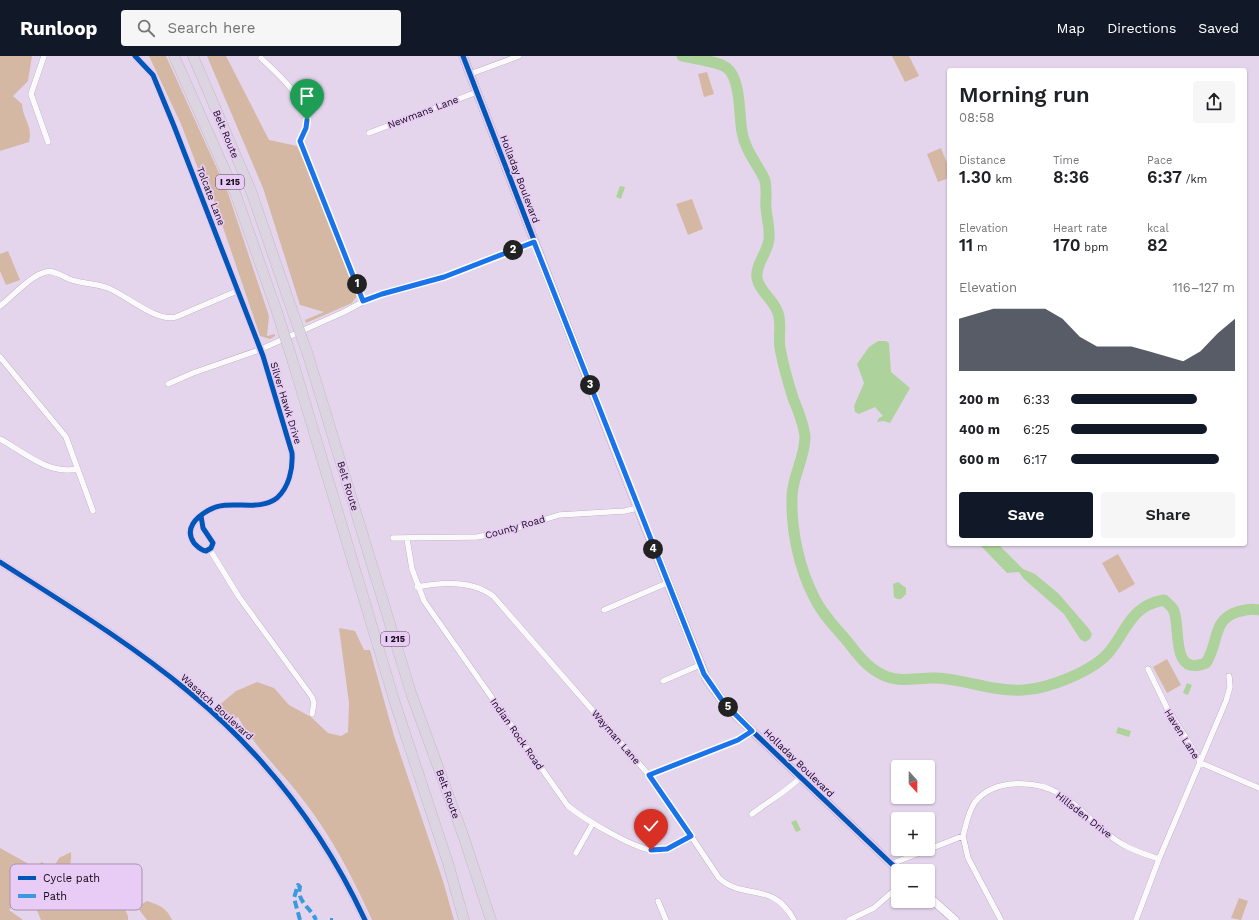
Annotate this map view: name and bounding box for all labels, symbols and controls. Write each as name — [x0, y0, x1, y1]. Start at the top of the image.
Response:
search box — [121, 10, 401, 46]
text: Runloop — [20, 17, 97, 40]
icon: search — [135, 17, 157, 39]
text: Search here — [167, 19, 255, 37]
text: Map — [1057, 20, 1085, 36]
text: Directions — [1107, 20, 1176, 36]
text: Saved — [1198, 20, 1239, 36]
pin — [290, 79, 324, 120]
button: share — [1193, 81, 1235, 123]
text: Morning run — [959, 82, 1090, 107]
icon: arrive — [296, 85, 318, 107]
street label: Newmans Lane — [386, 93, 460, 131]
street label: Belt Route — [211, 108, 241, 160]
text: 08:58 — [959, 110, 995, 125]
street label: Holladay Boulevard — [498, 133, 542, 225]
text: Distance — [959, 154, 1006, 167]
text: Time — [1053, 154, 1079, 167]
text: Pace — [1147, 154, 1172, 167]
street label: Tolcate Lane — [195, 165, 227, 227]
text: 1.30 — [959, 167, 992, 187]
text: 8:36 — [1053, 167, 1089, 187]
text: 6:37 — [1147, 167, 1182, 187]
text: km — [992, 173, 1012, 186]
text: /km — [1182, 173, 1207, 186]
road number: I 215 — [216, 175, 244, 189]
text: Elevation — [959, 222, 1008, 235]
text: Heart rate — [1053, 222, 1107, 235]
text: kcal — [1147, 222, 1169, 235]
text: 11 — [959, 235, 973, 255]
text: 170 — [1053, 235, 1081, 255]
text: 82 — [1147, 235, 1168, 255]
pin: 2 — [503, 240, 523, 260]
text: m — [973, 241, 987, 254]
text: bpm — [1081, 241, 1109, 254]
text: 2 — [510, 243, 516, 256]
pin: 1 — [347, 274, 367, 294]
text: 1 — [355, 277, 359, 290]
text: Elevation — [959, 280, 1017, 295]
text: 116–127 m — [1173, 280, 1235, 295]
street label: Silver Hawk Drive — [268, 361, 304, 445]
pin: 3 — [580, 375, 600, 395]
text: 3 — [587, 378, 593, 391]
text: 200 m — [959, 392, 999, 407]
text: 6:33 — [1023, 392, 1050, 407]
text: 400 m — [959, 422, 1000, 437]
text: 6:25 — [1023, 422, 1050, 437]
text: 600 m — [959, 452, 1000, 467]
text: 6:17 — [1023, 452, 1047, 467]
street label: Belt Route — [335, 460, 361, 512]
button: Save — [959, 492, 1093, 538]
button: Share — [1101, 492, 1235, 538]
street label: County Road — [484, 513, 546, 541]
pin: 4 — [643, 539, 663, 559]
text: 4 — [649, 542, 657, 555]
road number: I 215 — [381, 632, 409, 646]
street label: Wasatch Boulevard — [179, 672, 255, 742]
street label: Indian Rock Road — [488, 696, 546, 772]
pin: 5 — [718, 697, 738, 717]
text: 5 — [725, 700, 731, 713]
street label: Haven Lane — [1162, 707, 1202, 761]
street label: Wayman Lane — [589, 708, 643, 766]
street label: Holladay Boulevard — [762, 727, 836, 799]
north arrow — [891, 760, 935, 804]
map controls — [891, 760, 935, 908]
street label: Belt Route — [434, 768, 462, 820]
street label: Hillsden Drive — [1054, 790, 1114, 840]
pin — [634, 809, 668, 850]
button: + — [891, 812, 935, 856]
icon: check — [640, 815, 662, 837]
legend — [10, 864, 142, 910]
button: − — [891, 864, 935, 908]
text: Cycle path — [43, 872, 100, 885]
text: Path — [43, 890, 67, 903]

